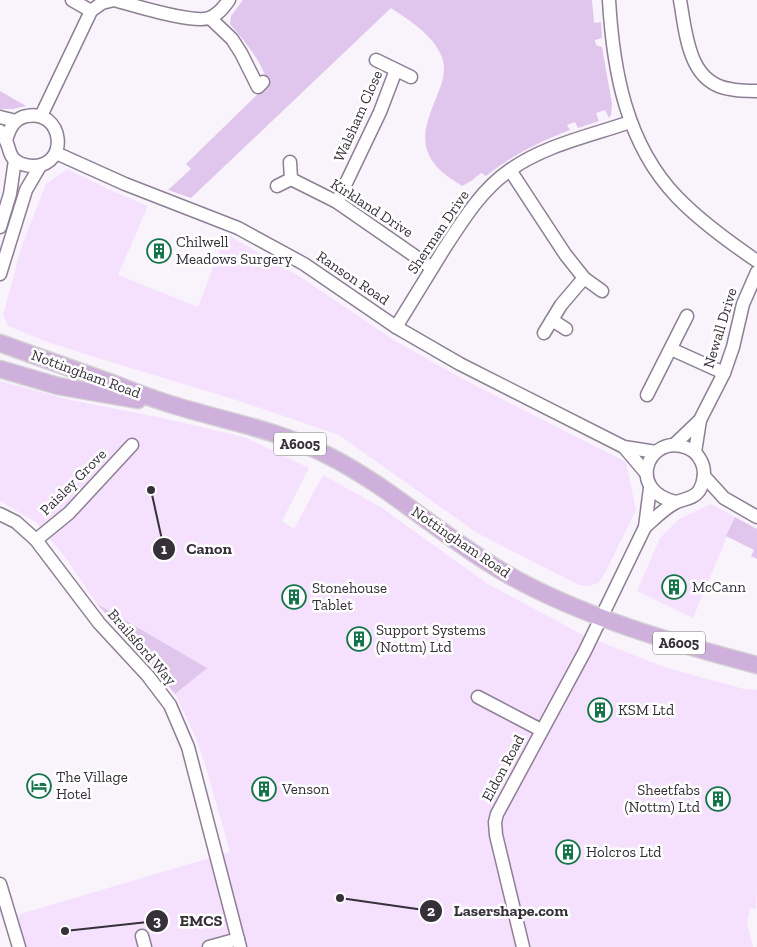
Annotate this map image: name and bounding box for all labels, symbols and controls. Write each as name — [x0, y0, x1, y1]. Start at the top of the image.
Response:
street label: Walsham Close — [330, 68, 386, 164]
street label: Kirkland Drive — [327, 175, 417, 241]
street label: Sherman Drive — [403, 187, 473, 277]
place label: Chilwell Meadows Surgery — [176, 233, 293, 268]
building icon: Chilwell Meadows Surgery — [146, 238, 172, 264]
street label: Ranson Road — [313, 247, 393, 309]
street label: Newall Drive — [699, 286, 741, 370]
street label: Nottingham Road — [29, 346, 144, 402]
road number: A6005 — [274, 432, 326, 456]
street label: Paisley Grove — [36, 445, 110, 519]
street label: Nottingham Road — [408, 502, 514, 582]
callout: Canon — [151, 533, 242, 564]
text: Canon — [186, 539, 232, 558]
text: 1 — [161, 540, 167, 558]
building icon: McCann — [661, 574, 687, 600]
place label: McCann — [692, 578, 746, 596]
place label: Stonehouse Tablet — [312, 579, 387, 614]
building icon: Stonehouse Tablet — [281, 584, 307, 610]
street label: Brailsford Way — [104, 605, 180, 689]
place label: Support Systems (Nottm) Ltd — [376, 621, 486, 656]
building icon: Support Systems (Nottm) Ltd — [346, 626, 372, 652]
road number: A6005 — [653, 632, 705, 654]
building icon: KSM Ltd — [587, 697, 613, 723]
place label: KSM Ltd — [618, 701, 675, 719]
street label: Eldon Road — [478, 731, 528, 804]
place label: The Village Hotel — [56, 768, 128, 803]
hotel icon: The Village Hotel — [26, 773, 52, 799]
building icon: Venson — [251, 776, 277, 802]
place label: Venson — [281, 780, 330, 798]
place label: Sheetfabs (Nottm) Ltd — [624, 781, 701, 816]
building icon: Sheetfabs (Nottm) Ltd — [705, 786, 731, 812]
building icon: Holcros Ltd — [555, 839, 581, 865]
place label: Holcros Ltd — [586, 843, 662, 861]
callout: Lasershape.com — [418, 895, 578, 926]
text: Lasershape.com — [454, 901, 568, 920]
text: 2 — [427, 902, 435, 920]
callout: EMCS — [145, 905, 233, 936]
text: EMCS — [180, 911, 223, 930]
text: 3 — [153, 912, 161, 930]

